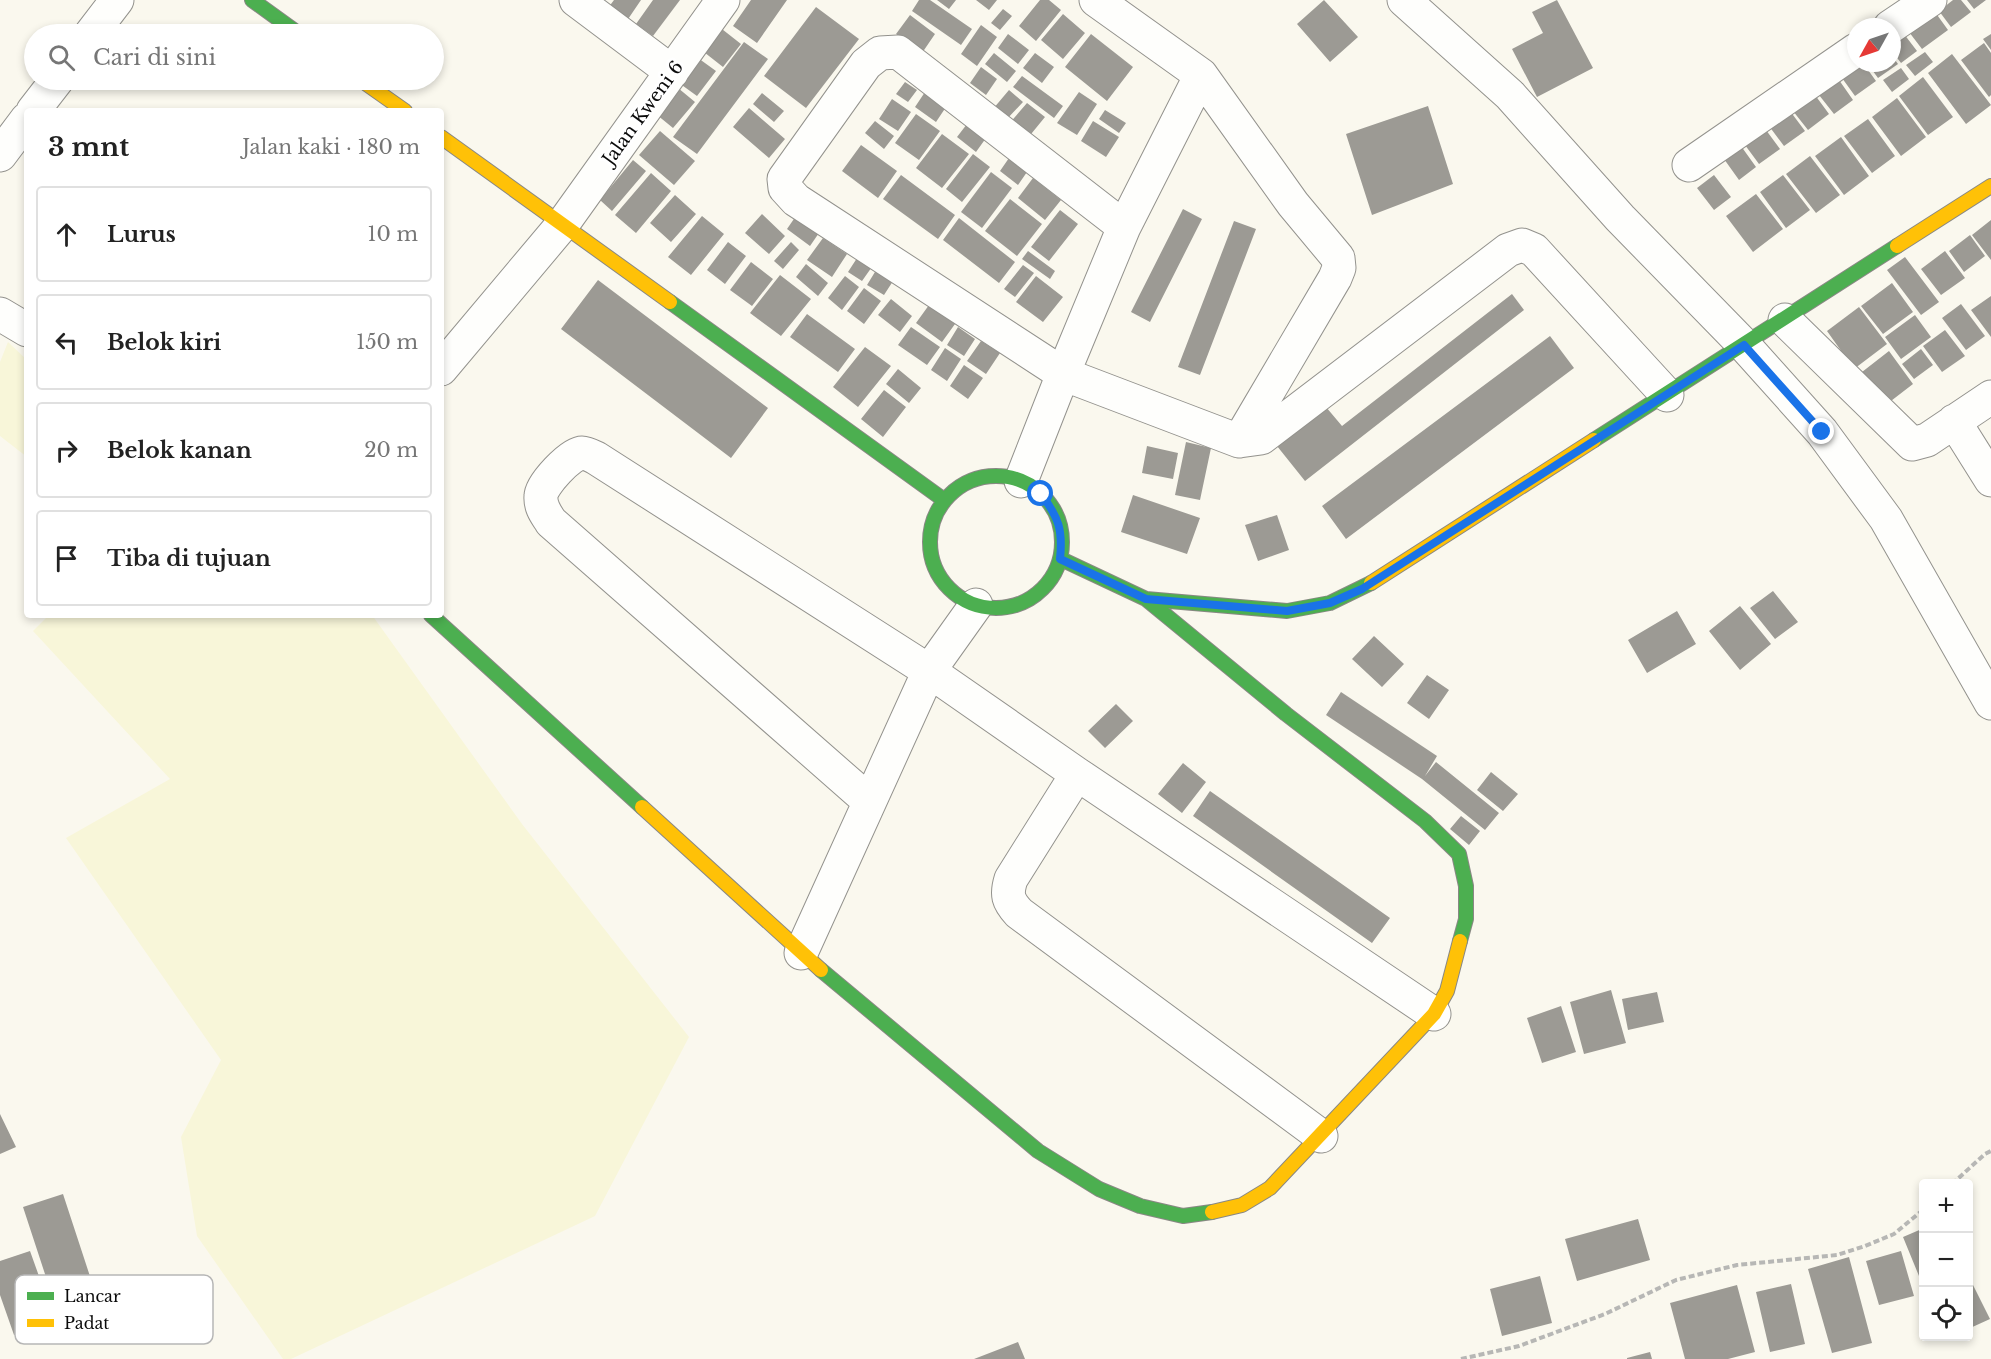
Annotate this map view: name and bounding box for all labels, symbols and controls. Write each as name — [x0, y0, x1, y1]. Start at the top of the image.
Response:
north arrow — [1847, 18, 1901, 72]
search box — [24, 24, 444, 90]
icon: search — [45, 41, 78, 74]
text: Cari di sini — [93, 44, 216, 71]
street label: Jalan Kweni 6 — [597, 57, 688, 171]
text: 3 mnt — [48, 131, 129, 163]
text: Jalan kaki · 180 m — [242, 135, 420, 159]
icon: ahead — [50, 218, 83, 251]
text: Lurus — [107, 221, 176, 248]
text: 10 m — [368, 222, 418, 246]
icon: left — [50, 326, 83, 359]
text: Belok kiri — [107, 329, 221, 356]
text: 150 m — [356, 330, 418, 354]
route end — [1808, 418, 1834, 444]
icon: right — [50, 434, 83, 467]
text: Belok kanan — [107, 437, 252, 464]
text: 20 m — [364, 438, 418, 462]
route start — [1027, 480, 1053, 506]
icon: arrive — [50, 542, 83, 575]
text: Tiba di tujuan — [107, 545, 271, 572]
map controls — [1919, 1179, 1973, 1341]
button: + — [1919, 1179, 1973, 1233]
button: − — [1919, 1233, 1973, 1287]
legend — [15, 1275, 213, 1344]
text: Lancar — [64, 1286, 121, 1306]
button: locate — [1919, 1287, 1973, 1341]
text: Padat — [64, 1313, 109, 1333]

